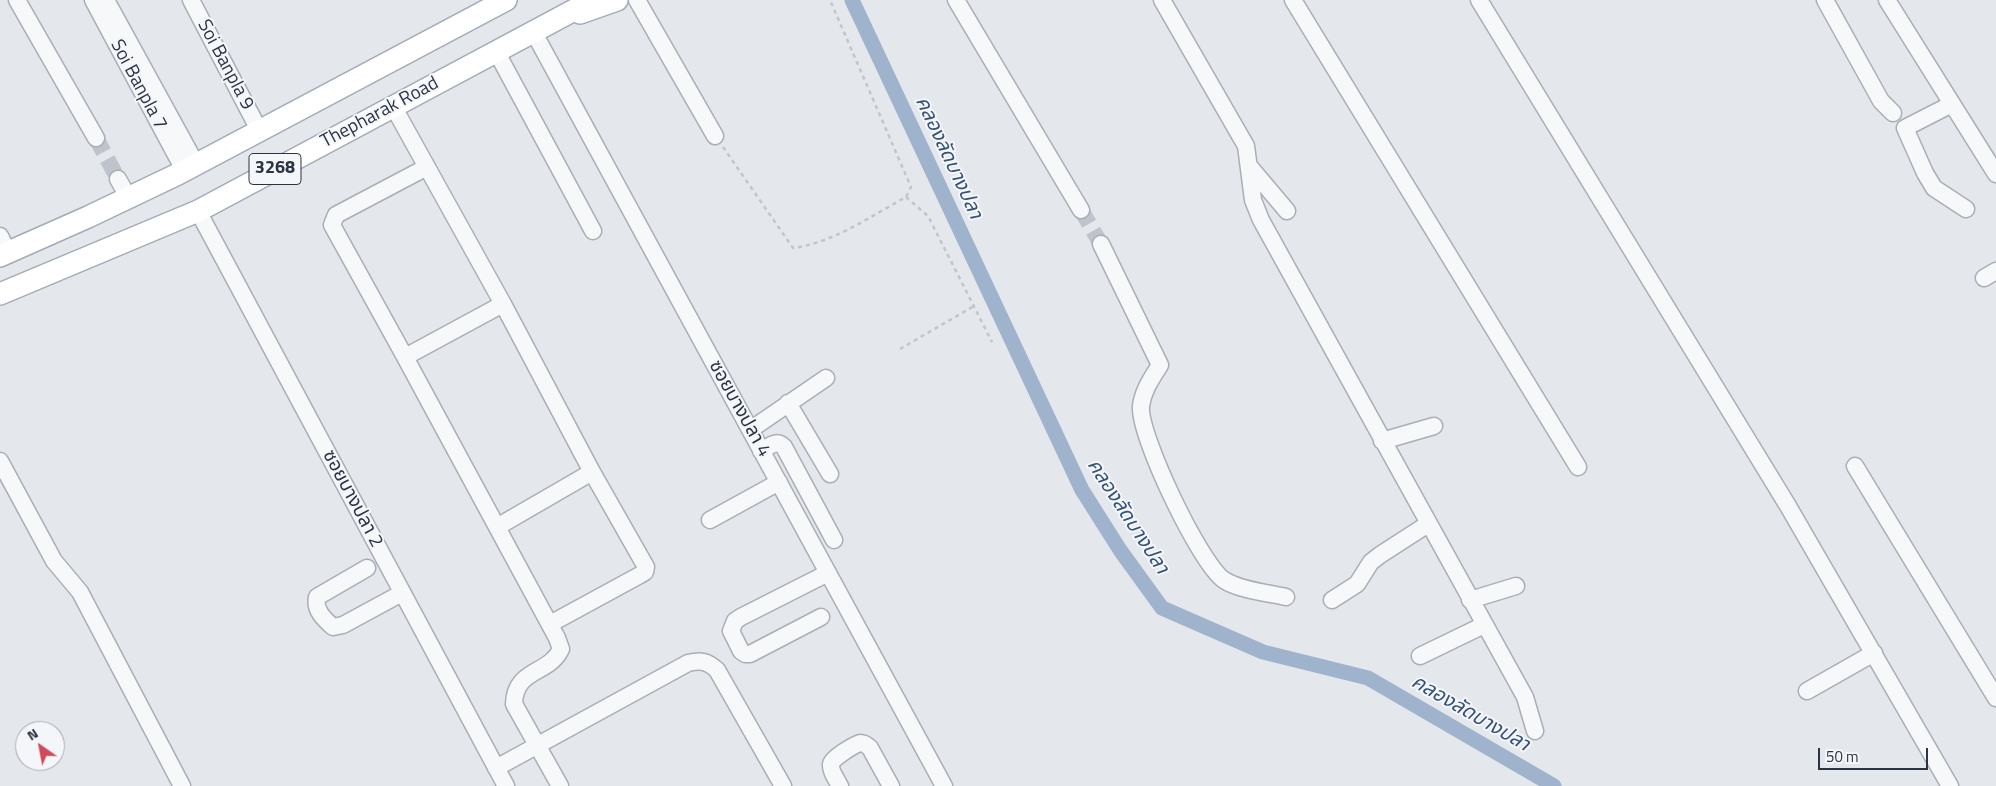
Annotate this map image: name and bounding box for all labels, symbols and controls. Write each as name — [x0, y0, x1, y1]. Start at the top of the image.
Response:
street label: Soi Banpla 9 — [192, 16, 258, 114]
street label: Soi Banpla 7 — [105, 36, 171, 134]
street label: Thepharak Road — [317, 72, 443, 154]
water label: คลองลัดบางปลา — [909, 93, 987, 223]
road number: 3268 — [249, 153, 301, 184]
street label: ซอยบางปลา 4 — [703, 357, 775, 461]
street label: ซอยบางปลา 2 — [317, 446, 387, 552]
water label: คลองลัดบางปลา — [1081, 455, 1173, 579]
water label: คลองลัดบางปลา — [1407, 671, 1533, 757]
north arrow — [15, 721, 65, 771]
text: N — [22, 722, 42, 745]
scale bar — [1821, 738, 1931, 770]
text: 50 m — [1826, 745, 1859, 768]

